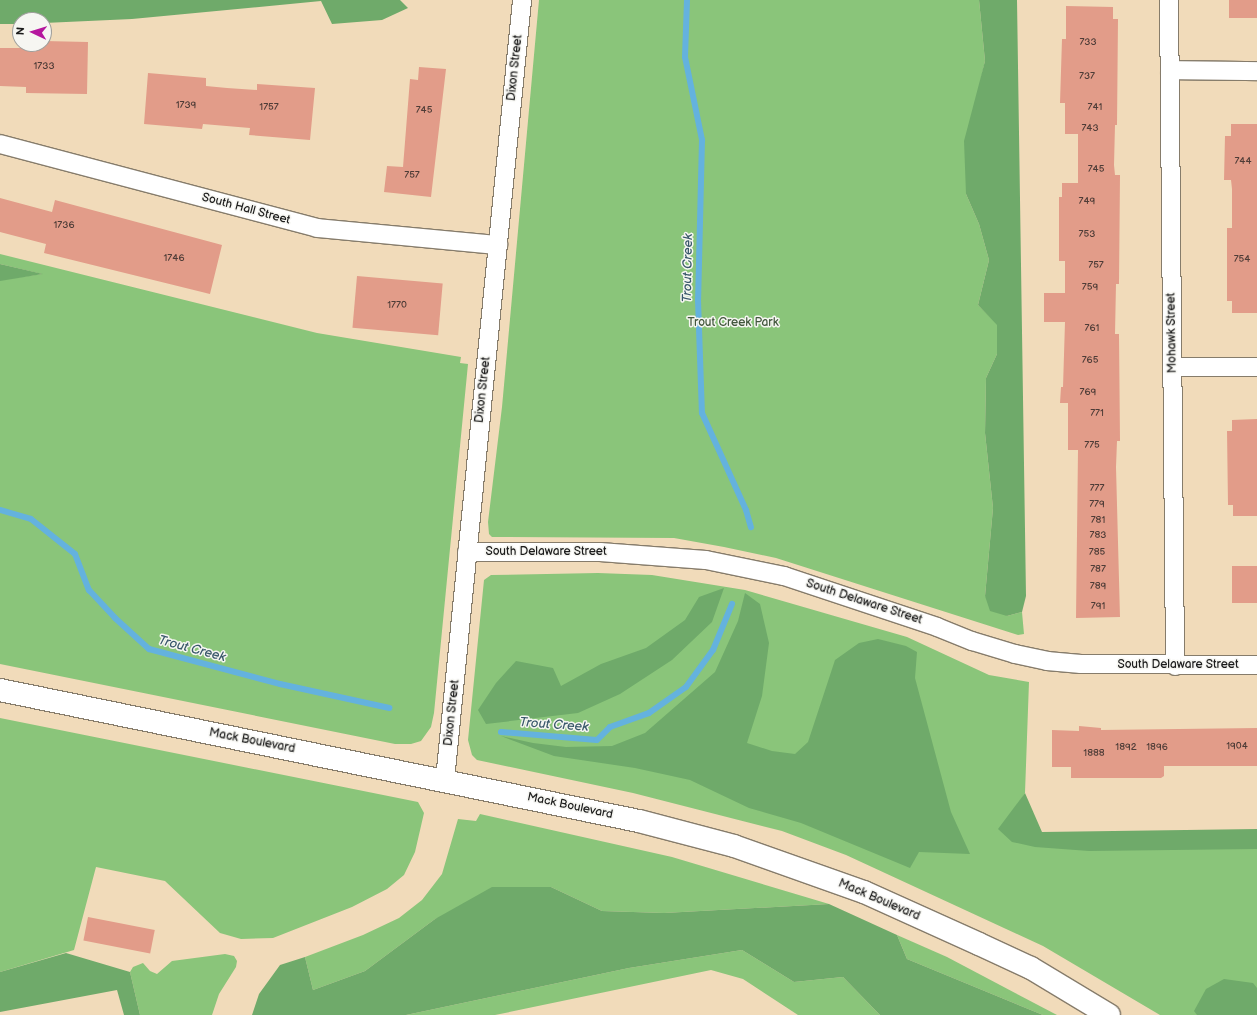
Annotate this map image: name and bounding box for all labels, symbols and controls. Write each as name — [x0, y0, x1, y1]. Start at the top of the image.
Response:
north arrow — [12, 12, 52, 52]
text: N — [14, 27, 27, 36]
street label: Dixon Street — [504, 34, 526, 102]
house number: 733 — [1079, 37, 1097, 49]
house number: 1733 — [33, 61, 55, 73]
house number: 737 — [1079, 71, 1095, 83]
house number: 1739 — [176, 100, 196, 112]
house number: 1757 — [259, 102, 279, 114]
house number: 741 — [1088, 102, 1102, 114]
house number: 745 — [416, 105, 432, 117]
house number: 743 — [1081, 123, 1099, 135]
house number: 744 — [1234, 156, 1252, 168]
house number: 745 — [1088, 164, 1104, 176]
house number: 757 — [404, 170, 420, 182]
street label: South Hall Street — [200, 190, 292, 228]
house number: 749 — [1079, 196, 1095, 208]
house number: 1736 — [53, 220, 75, 232]
house number: 753 — [1079, 229, 1095, 241]
water label: Trout Creek — [680, 233, 696, 303]
house number: 1746 — [164, 253, 184, 265]
house number: 754 — [1234, 254, 1250, 266]
house number: 757 — [1088, 260, 1104, 272]
house number: 759 — [1082, 282, 1098, 294]
street label: Mohawk Street — [1164, 293, 1180, 373]
house number: 1770 — [387, 300, 407, 312]
park label: Trout Creek Park — [687, 316, 779, 330]
house number: 761 — [1085, 323, 1099, 335]
house number: 765 — [1082, 355, 1098, 367]
street label: Dixon Street — [472, 356, 494, 424]
house number: 769 — [1080, 387, 1096, 399]
house number: 771 — [1090, 408, 1104, 420]
house number: 775 — [1084, 440, 1100, 452]
house number: 777 — [1090, 483, 1104, 495]
house number: 779 — [1089, 499, 1105, 511]
house number: 781 — [1091, 515, 1105, 527]
house number: 783 — [1090, 530, 1106, 542]
street label: South Delaware Street — [485, 545, 607, 559]
house number: 785 — [1089, 547, 1105, 559]
house number: 787 — [1090, 564, 1106, 576]
street label: South Delaware Street — [804, 576, 924, 628]
house number: 789 — [1090, 581, 1106, 593]
house number: 791 — [1091, 601, 1105, 613]
water label: Trout Creek — [157, 633, 227, 665]
street label: South Delaware Street — [1117, 658, 1239, 672]
street label: Dixon Street — [441, 679, 463, 747]
water label: Trout Creek — [519, 715, 589, 735]
street label: Mack Boulevard — [208, 726, 296, 756]
house number: 1904 — [1226, 741, 1248, 753]
house number: 1892 — [1115, 742, 1137, 754]
house number: 1896 — [1146, 742, 1168, 754]
house number: 1888 — [1083, 748, 1105, 760]
street label: Mack Boulevard — [526, 790, 614, 822]
street label: Mack Boulevard — [836, 876, 922, 924]

